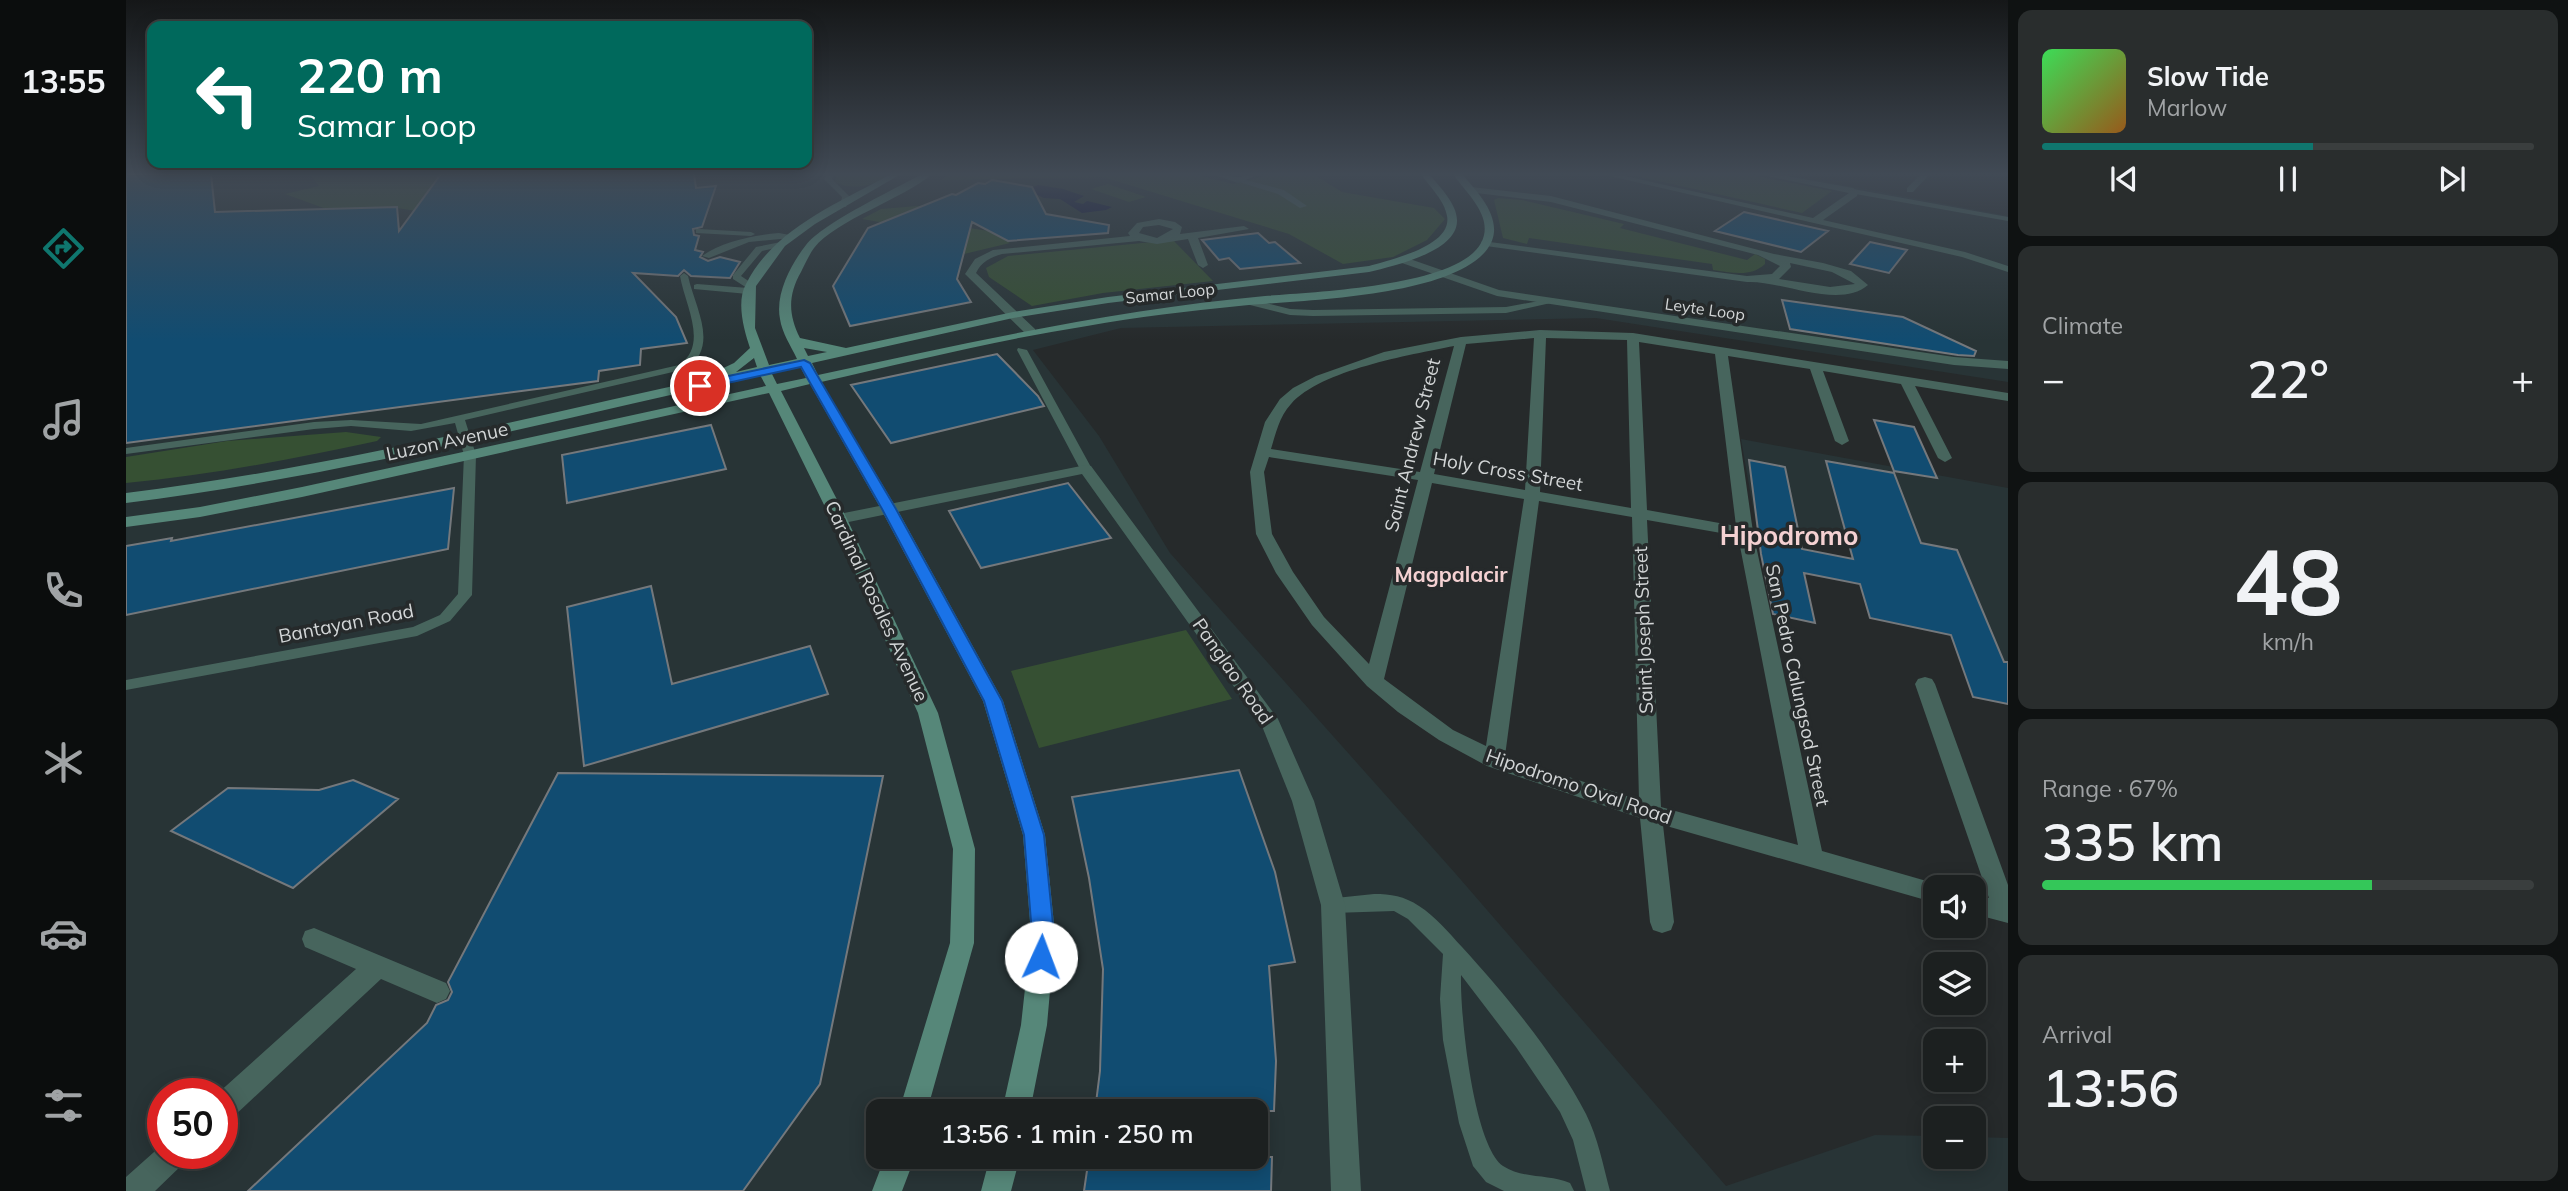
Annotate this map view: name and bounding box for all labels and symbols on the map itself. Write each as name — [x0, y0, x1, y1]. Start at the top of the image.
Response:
street label: Samar Loop — [1124, 278, 1216, 308]
street label: Leyte Loop — [1664, 293, 1746, 325]
street label: Saint Andrew Street — [1379, 355, 1445, 534]
pin — [670, 356, 730, 416]
street label: Luzon Avenue — [384, 416, 510, 466]
street label: Holy Cross Street — [1431, 446, 1585, 496]
street label: Cardinal Rosales Avenue — [820, 497, 934, 705]
district label: Hipodromo — [1720, 519, 1858, 552]
street label: Saint Joseph Street — [1628, 546, 1658, 714]
district label: Magpalacir — [1394, 561, 1508, 587]
street label: San Pedro Calungsod Street — [1761, 562, 1835, 809]
street label: Bantayan Road — [276, 598, 416, 648]
street label: Panglao Road — [1188, 613, 1278, 729]
street label: Hipodromo Oval Road — [1483, 743, 1675, 829]
position arrow — [1004, 920, 1078, 994]
speed limit sign: 50 — [147, 1078, 238, 1169]

